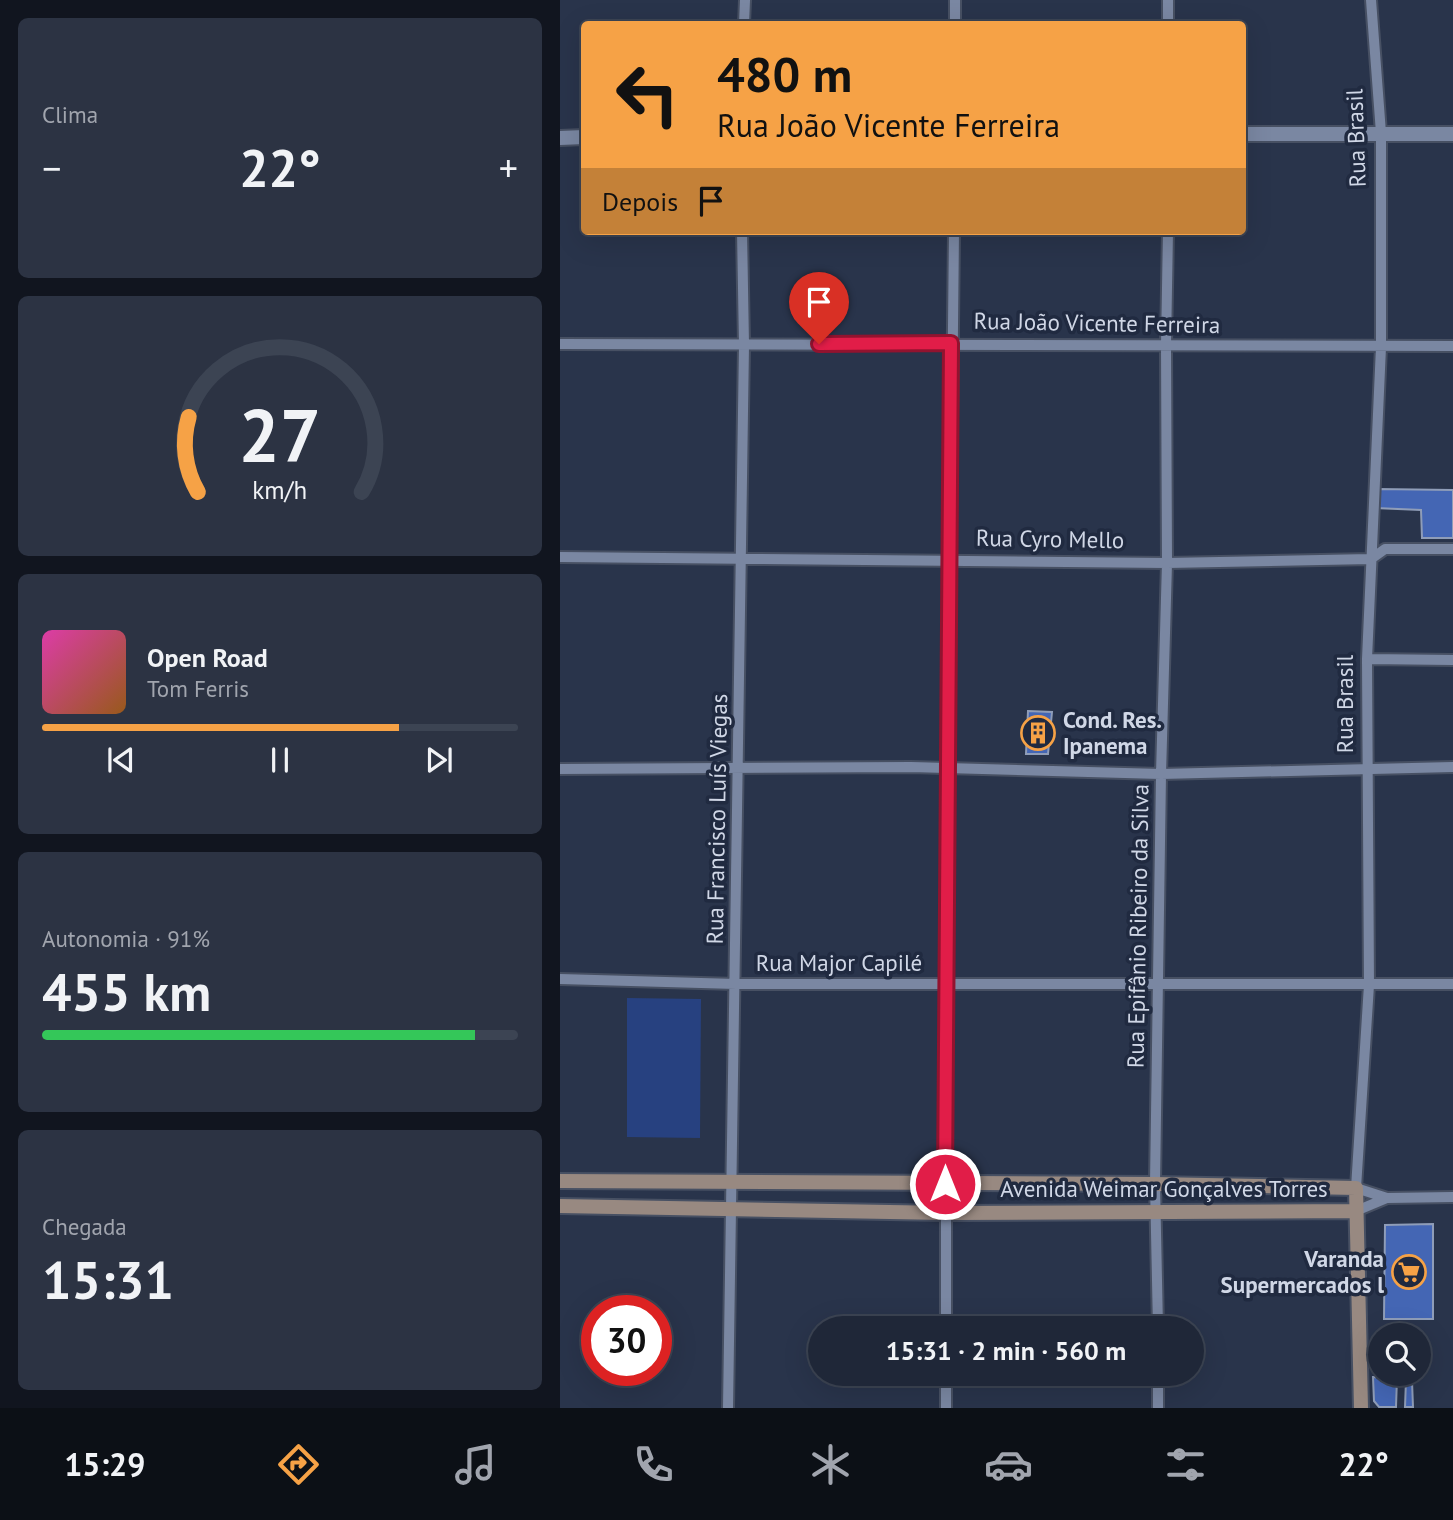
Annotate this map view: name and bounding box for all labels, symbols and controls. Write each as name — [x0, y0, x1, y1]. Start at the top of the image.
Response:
text: 480 m — [717, 42, 852, 106]
icon: left — [602, 49, 693, 140]
street label: Rua Brasil — [1339, 88, 1372, 188]
text: Clima — [42, 100, 98, 129]
text: Rua João Vicente Ferreira — [717, 104, 1060, 146]
text: 22° — [239, 134, 321, 201]
text: − — [42, 143, 61, 192]
text: + — [499, 143, 518, 192]
icon: arrive — [692, 182, 730, 220]
text: Depois — [602, 185, 678, 218]
pin — [789, 272, 849, 344]
icon: arrive — [800, 283, 838, 321]
street label: Rua João Vicente Ferreira — [973, 306, 1221, 339]
text: 27 — [239, 388, 321, 482]
text: km/h — [253, 474, 307, 506]
street label: Rua Cyro Mello — [976, 523, 1124, 554]
text: Open Road — [147, 641, 268, 674]
street label: Rua Brasil — [1330, 654, 1359, 753]
text: Tom Ferris — [147, 674, 249, 703]
street label: Rua Francisco Luís Viegas — [700, 693, 733, 945]
place label: Cond. Res. Ipanema — [1063, 705, 1162, 760]
building icon: Cond. Res. Ipanema — [1019, 714, 1057, 752]
icon: previous — [102, 741, 140, 779]
icon: pause — [261, 741, 299, 779]
icon: next — [420, 741, 458, 779]
street label: Rua Epifânio Ribeiro da Silva — [1121, 784, 1154, 1068]
text: Autonomia · 91% — [42, 924, 210, 953]
street label: Rua Major Capilé — [756, 948, 922, 977]
text: 455 km — [42, 958, 211, 1025]
position arrow — [908, 1147, 982, 1221]
street label: Avenida Weimar Gonçalves Torres — [1000, 1174, 1328, 1203]
text: Chegada — [42, 1212, 127, 1241]
place label: Varanda Supermercados l — [1221, 1244, 1384, 1299]
text: 15:31 — [42, 1246, 174, 1313]
supermarket icon: Varanda Supermercados l — [1390, 1253, 1428, 1291]
speed limit sign: 30 — [581, 1295, 672, 1386]
map controls — [1368, 1323, 1431, 1386]
button: search — [1368, 1323, 1431, 1386]
text: 15:31 · 2 min · 560 m — [886, 1334, 1126, 1367]
icon: directions — [274, 1440, 323, 1489]
icon: music — [451, 1440, 500, 1489]
icon: phone — [629, 1440, 678, 1489]
icon: climate — [806, 1440, 855, 1489]
icon: car — [984, 1440, 1033, 1489]
icon: filters — [1161, 1440, 1210, 1489]
text: 15:29 — [64, 1443, 145, 1485]
text: 22° — [1338, 1443, 1389, 1485]

